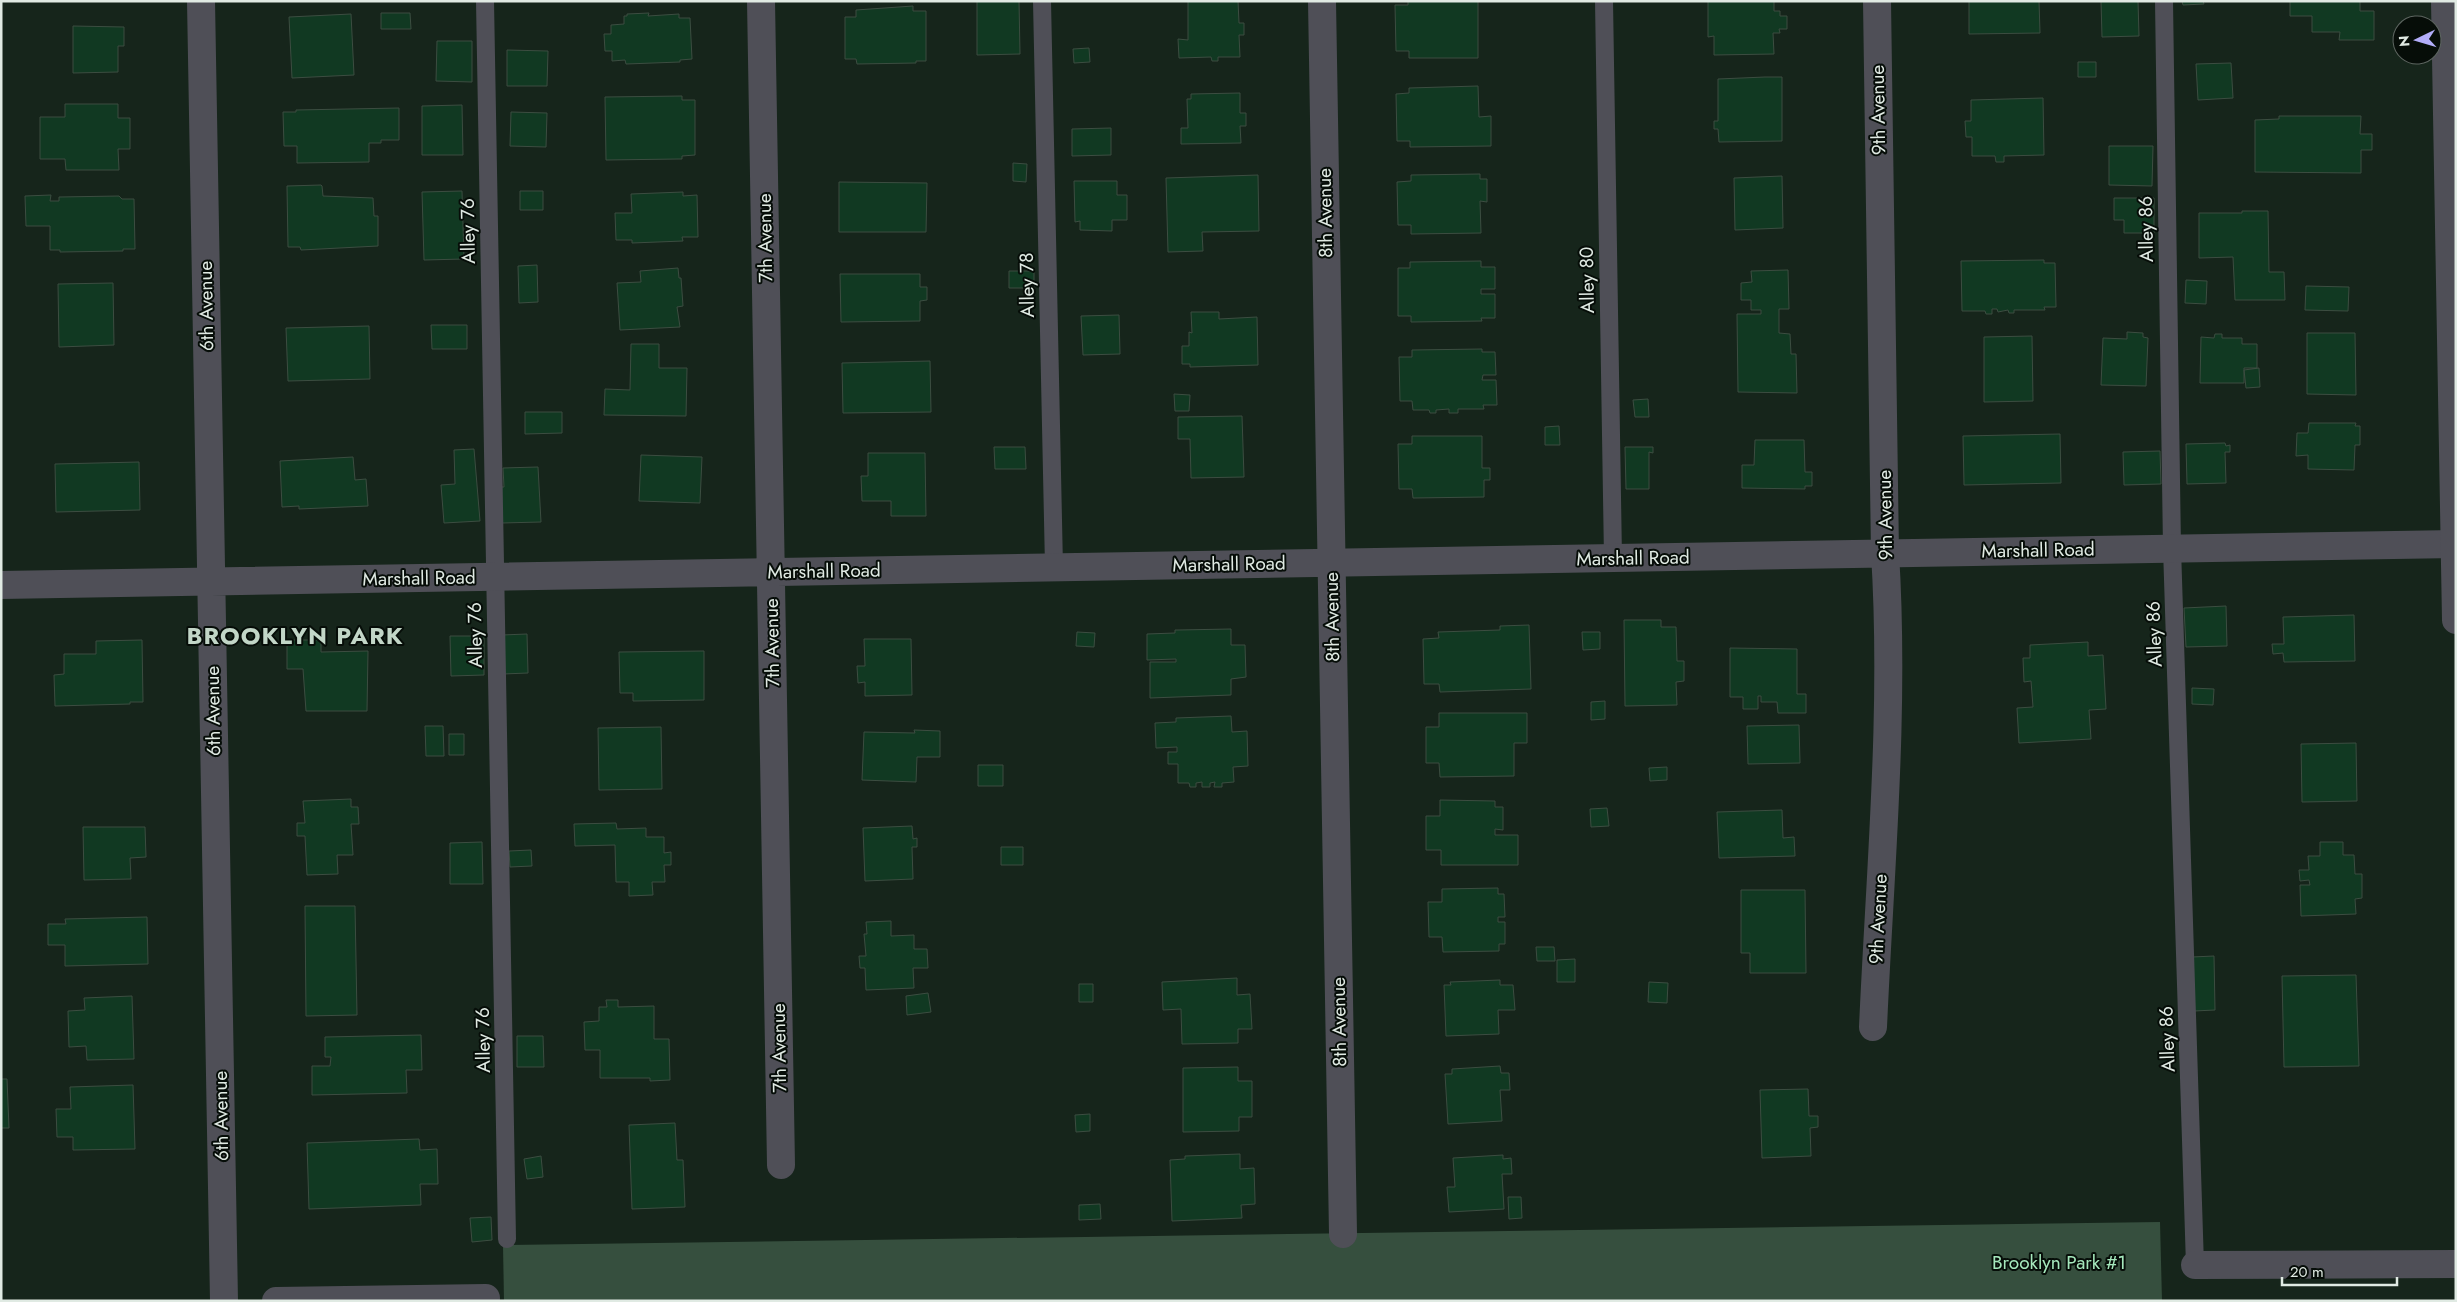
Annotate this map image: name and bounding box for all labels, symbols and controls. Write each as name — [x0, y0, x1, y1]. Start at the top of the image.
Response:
north arrow — [2392, 15, 2442, 65]
text: N — [2394, 35, 2414, 48]
street label: 9th Avenue — [1864, 64, 1892, 155]
street label: 8th Avenue — [1311, 168, 1339, 258]
street label: 7th Avenue — [751, 193, 779, 283]
street label: Alley 86 — [2132, 196, 2160, 262]
street label: Alley 76 — [454, 198, 482, 264]
street label: Alley 80 — [1573, 246, 1601, 314]
street label: Alley 78 — [1013, 252, 1041, 318]
street label: 6th Avenue — [192, 260, 220, 351]
street label: 9th Avenue — [1871, 469, 1899, 560]
street label: Marshall Road — [1981, 536, 2095, 564]
street label: Marshall Road — [1576, 544, 1690, 572]
street label: Marshall Road — [1172, 550, 1286, 578]
street label: Marshall Road — [767, 557, 881, 585]
street label: Marshall Road — [362, 564, 476, 592]
street label: 8th Avenue — [1318, 572, 1346, 662]
street label: 7th Avenue — [758, 598, 786, 688]
street label: Alley 86 — [2139, 600, 2169, 668]
street label: Alley 76 — [461, 602, 489, 668]
district label: BROOKLYN PARK — [187, 618, 403, 653]
street label: 6th Avenue — [199, 665, 227, 756]
street label: 9th Avenue — [1862, 873, 1894, 965]
street label: 8th Avenue — [1325, 977, 1353, 1067]
street label: 7th Avenue — [765, 1003, 793, 1093]
street label: Alley 86 — [2152, 1005, 2182, 1073]
street label: Alley 76 — [469, 1007, 497, 1073]
street label: 6th Avenue — [207, 1070, 235, 1161]
park label: Brooklyn Park #1 — [1992, 1249, 2126, 1276]
scale bar — [2282, 1254, 2397, 1286]
text: 20 m — [2290, 1261, 2324, 1283]

